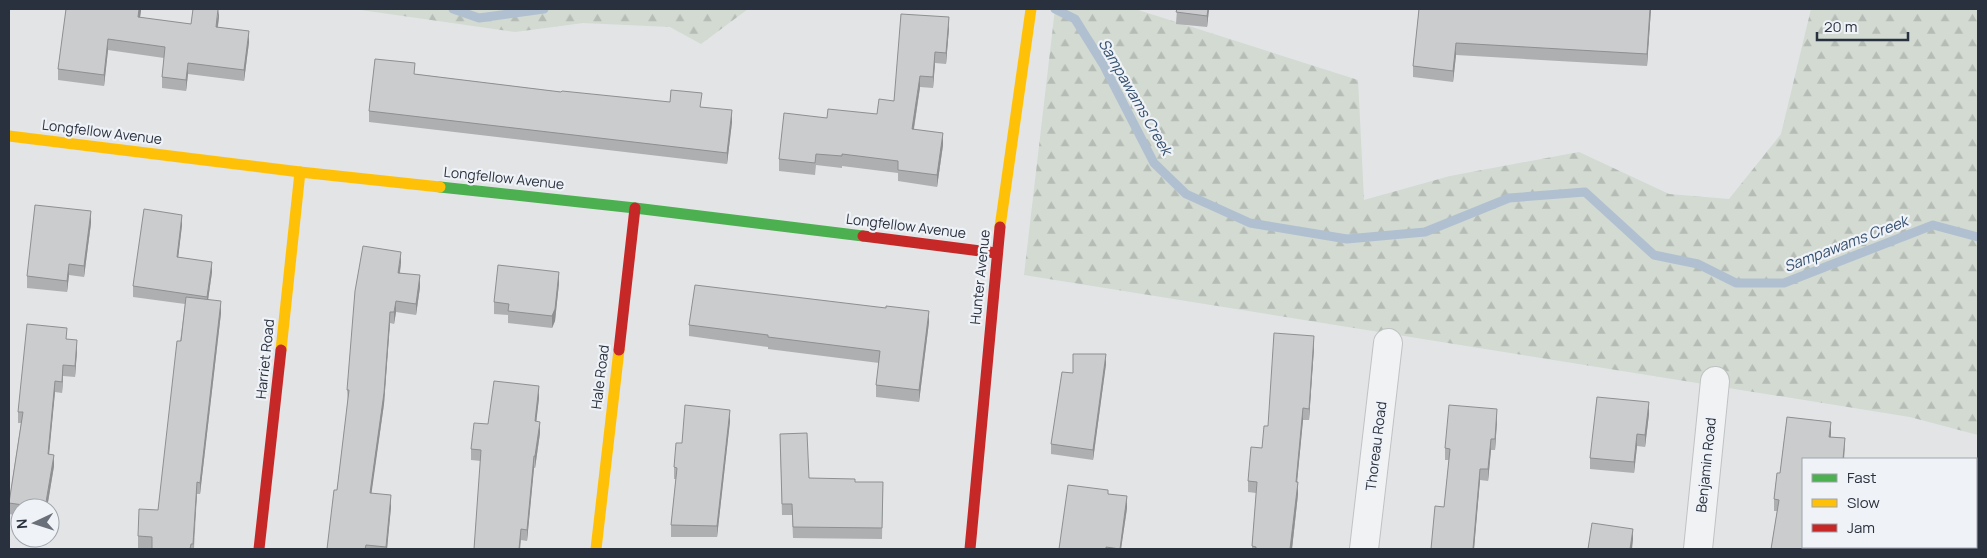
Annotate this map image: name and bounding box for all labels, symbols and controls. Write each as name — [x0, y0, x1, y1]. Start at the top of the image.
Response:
scale bar — [1817, 10, 1908, 42]
text: 20 m — [1824, 16, 1857, 37]
water label: Sampawams Creek — [1094, 35, 1179, 161]
street label: Longfellow Avenue — [41, 115, 163, 148]
street label: Longfellow Avenue — [443, 162, 565, 193]
street label: Longfellow Avenue — [845, 209, 967, 242]
water label: Sampawams Creek — [1781, 209, 1913, 277]
street label: Hunter Avenue — [965, 228, 994, 325]
street label: Harriet Road — [251, 318, 278, 400]
street label: Hale Road — [586, 344, 613, 410]
street label: Thoreau Road — [1361, 400, 1390, 492]
street label: Benjamin Road — [1691, 416, 1720, 513]
legend — [1802, 458, 1977, 548]
text: Fast — [1847, 467, 1876, 488]
text: Slow — [1847, 492, 1880, 513]
north arrow — [10, 498, 60, 548]
text: Jam — [1847, 517, 1875, 538]
text: N — [12, 518, 31, 530]

